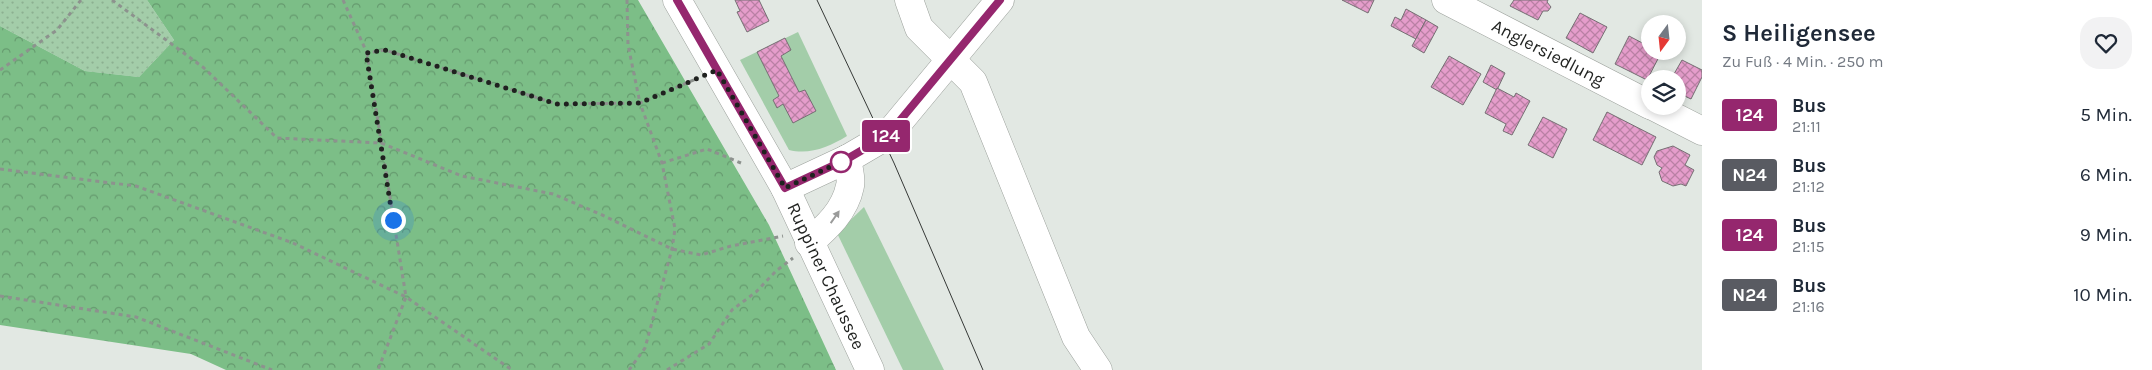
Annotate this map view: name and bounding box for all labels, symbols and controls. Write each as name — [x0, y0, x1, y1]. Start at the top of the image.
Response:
street label: Anglersiedlung — [1488, 14, 1608, 91]
north arrow — [1641, 15, 1686, 60]
map controls — [1641, 15, 1686, 115]
button: heart — [2080, 17, 2132, 69]
text: S Heiligensee — [1722, 19, 1876, 47]
text: Zu Fuß · 4 Min. · 250 m — [1722, 52, 1884, 71]
button: layers — [1641, 70, 1686, 115]
text: Bus — [1792, 95, 1826, 117]
text: 124 — [1735, 104, 1764, 126]
text: 5 Min. — [2080, 104, 2132, 126]
text: 21:11 — [1792, 117, 1821, 136]
line badge: 124 — [857, 120, 915, 152]
text: 124 — [872, 125, 900, 147]
unlabelled marker — [830, 151, 852, 173]
text: Bus — [1792, 155, 1826, 177]
text: N24 — [1732, 164, 1767, 186]
text: 6 Min. — [2080, 164, 2132, 186]
text: 21:12 — [1792, 177, 1825, 196]
street label: Ruppiner Chaussee — [782, 199, 870, 353]
your location — [381, 208, 406, 233]
one-way arrow — [830, 210, 839, 224]
text: Bus — [1792, 215, 1826, 237]
text: 124 — [1735, 224, 1764, 246]
text: 9 Min. — [2080, 224, 2132, 246]
text: 21:15 — [1792, 237, 1825, 256]
text: Bus — [1792, 275, 1826, 297]
text: N24 — [1732, 284, 1767, 306]
text: 10 Min. — [2073, 284, 2132, 306]
text: 21:16 — [1792, 297, 1825, 316]

